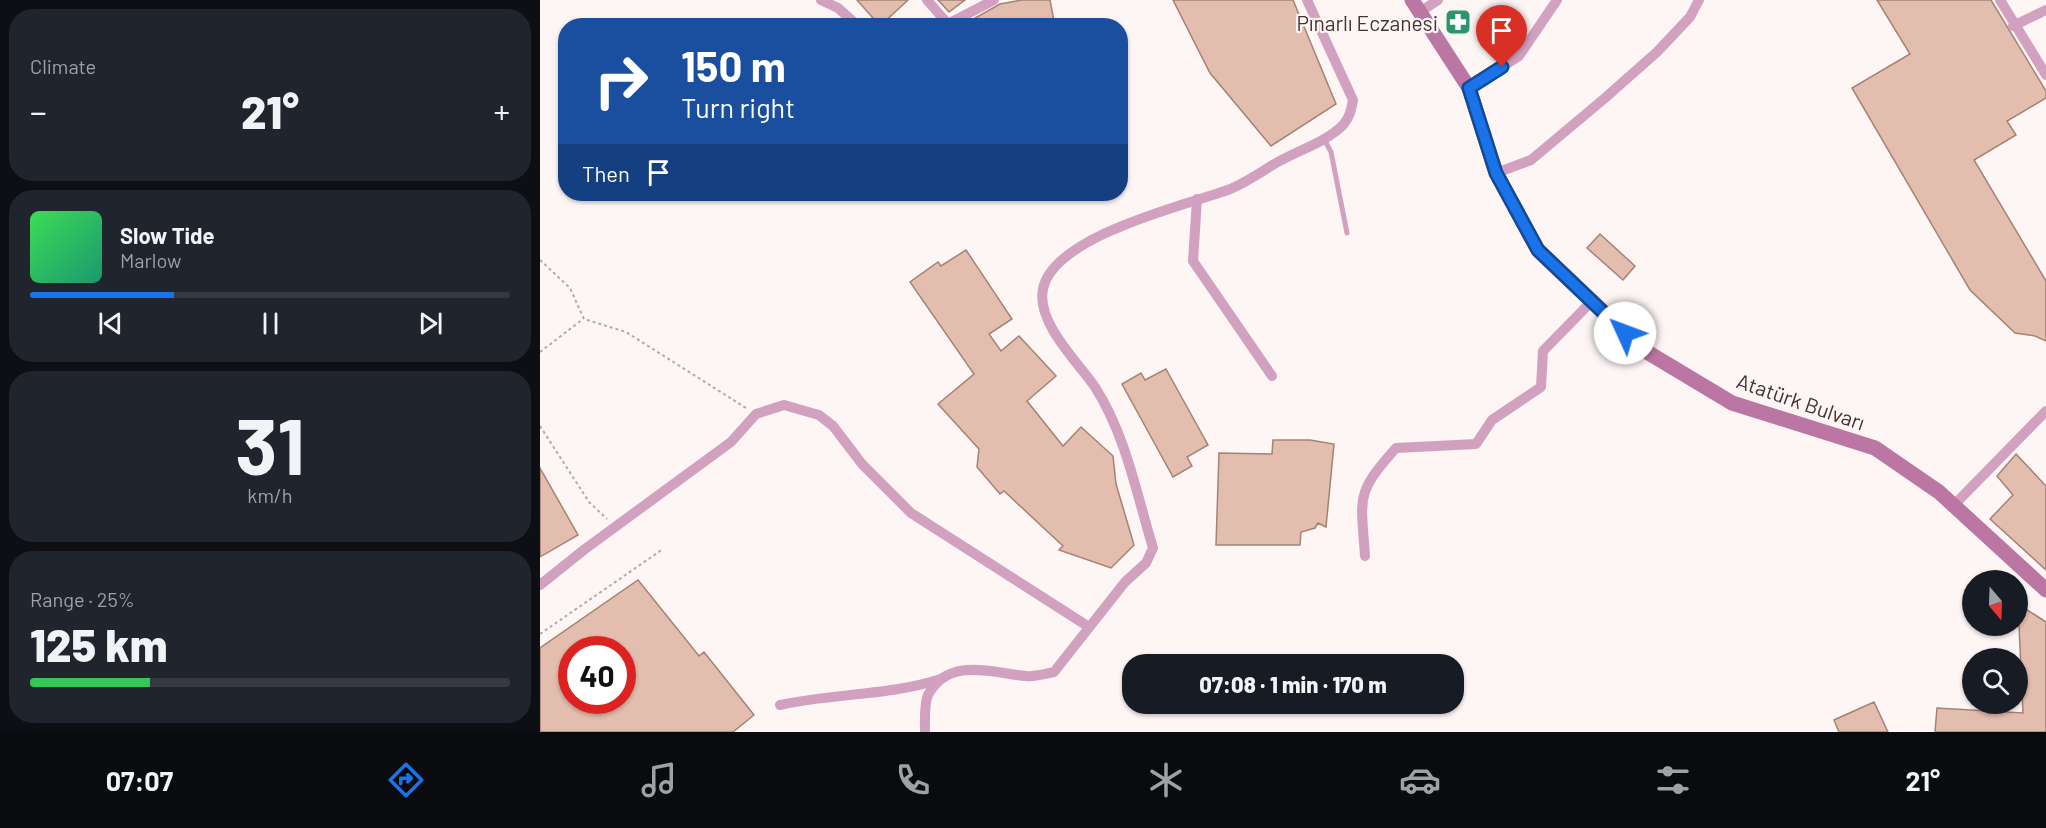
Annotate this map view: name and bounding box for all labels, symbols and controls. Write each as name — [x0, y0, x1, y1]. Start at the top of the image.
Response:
pin — [1476, 5, 1527, 67]
pharmacy icon: Pınarlı Eczanesi — [1443, 7, 1473, 37]
place label: Pınarlı Eczanesi — [1297, 10, 1438, 35]
icon: arrive — [1485, 14, 1518, 47]
text: 150 m — [681, 40, 786, 90]
icon: right — [582, 42, 660, 120]
text: Climate — [30, 54, 96, 78]
text: 21° — [241, 84, 299, 138]
text: − — [30, 91, 47, 131]
text: + — [493, 91, 510, 131]
text: Turn right — [681, 91, 795, 123]
icon: arrive — [642, 156, 675, 189]
text: Then — [582, 160, 630, 186]
text: Slow Tide — [120, 222, 215, 248]
text: Marlow — [120, 248, 181, 272]
position arrow — [1593, 301, 1657, 365]
icon: previous — [94, 307, 127, 340]
icon: pause — [254, 307, 287, 340]
icon: next — [414, 307, 447, 340]
street label: Atatürk Bulvarı — [1734, 367, 1868, 435]
text: 31 — [235, 397, 305, 491]
text: km/h — [247, 483, 293, 507]
north arrow — [1962, 570, 2028, 636]
map controls — [1962, 570, 2028, 714]
text: Range · 25% — [30, 587, 135, 611]
text: 125 km — [30, 617, 167, 671]
speed limit sign: 40 — [558, 636, 636, 714]
button: search — [1962, 648, 2028, 714]
text: 07:08 · 1 min · 170 m — [1199, 671, 1387, 697]
icon: directions — [385, 759, 427, 801]
icon: music — [638, 759, 680, 801]
icon: phone — [892, 759, 934, 801]
icon: climate — [1145, 759, 1187, 801]
icon: car — [1399, 759, 1441, 801]
icon: filters — [1652, 759, 1694, 801]
text: 07:07 — [106, 764, 173, 796]
text: 21° — [1906, 764, 1940, 796]

